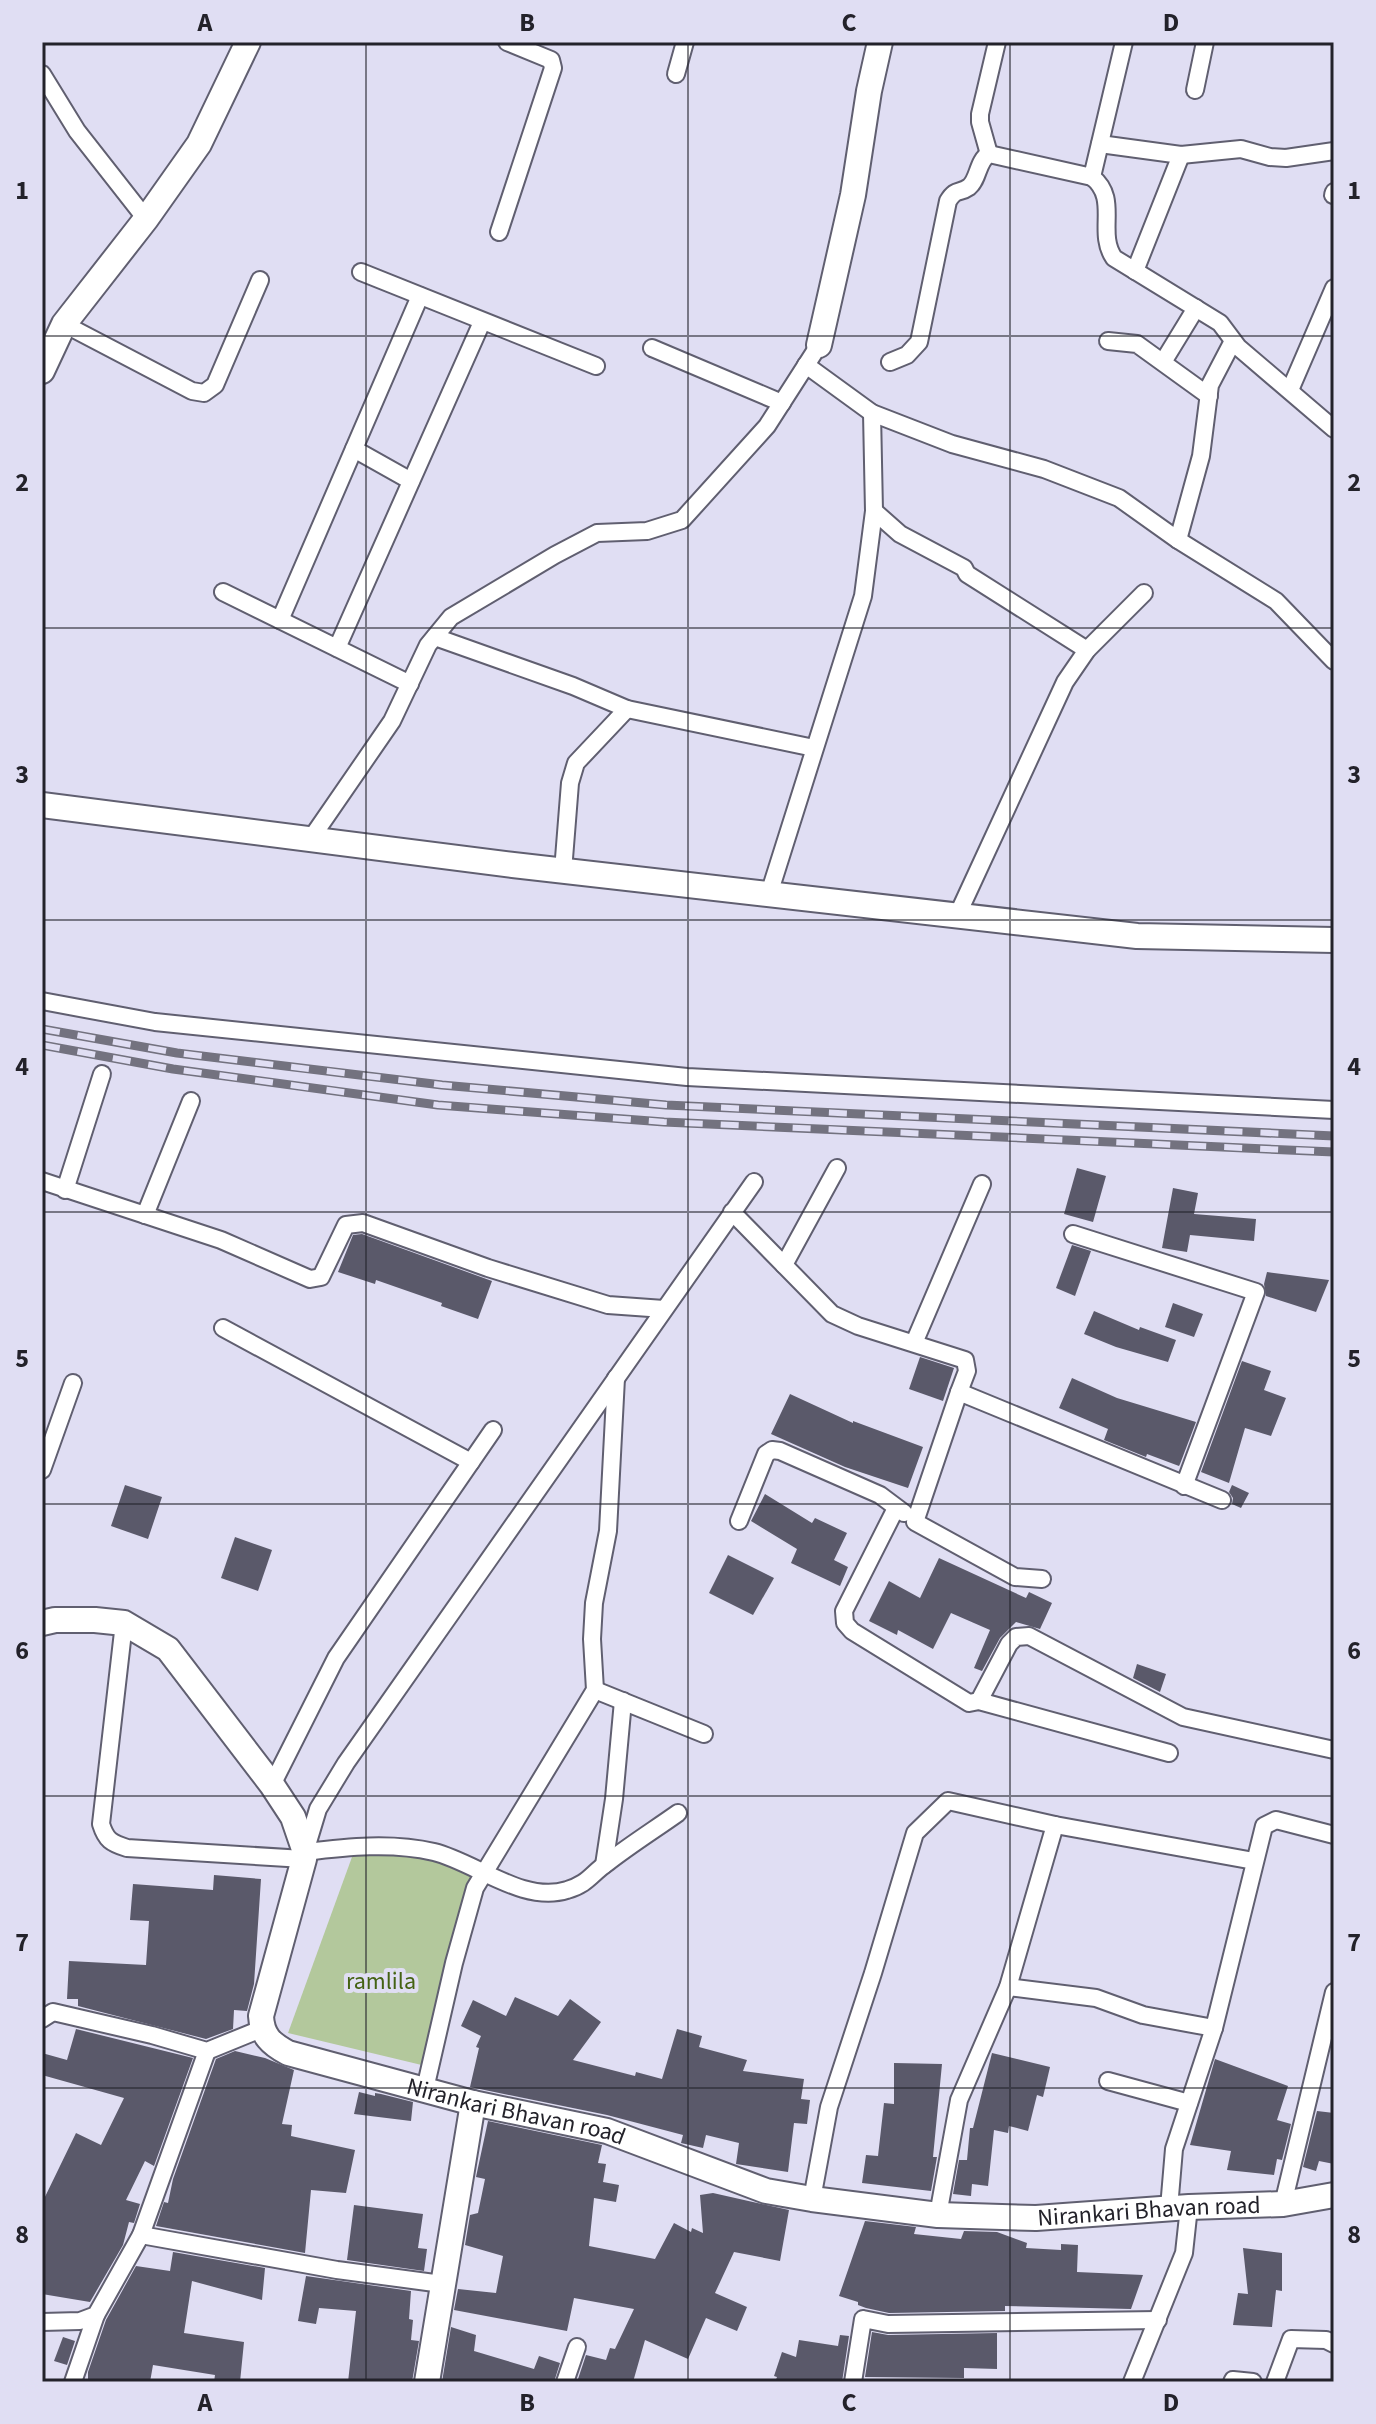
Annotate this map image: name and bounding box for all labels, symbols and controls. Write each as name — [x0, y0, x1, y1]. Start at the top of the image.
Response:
text: A — [197, 4, 214, 41]
text: B — [519, 4, 535, 41]
text: C — [841, 4, 857, 41]
text: D — [1163, 4, 1179, 41]
text: 1 — [15, 172, 29, 209]
text: 1 — [1347, 172, 1361, 209]
text: 2 — [15, 464, 29, 501]
text: 2 — [1347, 464, 1361, 501]
text: 3 — [15, 756, 29, 793]
text: 3 — [1347, 756, 1361, 793]
text: 4 — [15, 1048, 29, 1085]
text: 4 — [1347, 1048, 1361, 1085]
text: 5 — [15, 1340, 29, 1377]
text: 5 — [1347, 1340, 1361, 1377]
text: 6 — [15, 1632, 29, 1669]
text: 6 — [1347, 1632, 1361, 1669]
text: 7 — [15, 1924, 29, 1961]
text: 7 — [1347, 1924, 1361, 1961]
park label: ramlila — [346, 1964, 416, 1999]
street label: Nirankari Bhavan road — [403, 2068, 631, 2154]
street label: Nirankari Bhavan road — [1036, 2187, 1261, 2235]
text: 8 — [15, 2216, 29, 2253]
text: 8 — [1347, 2216, 1361, 2253]
text: A — [197, 2384, 214, 2421]
text: B — [519, 2384, 535, 2421]
text: C — [841, 2384, 857, 2421]
text: D — [1163, 2384, 1179, 2421]

